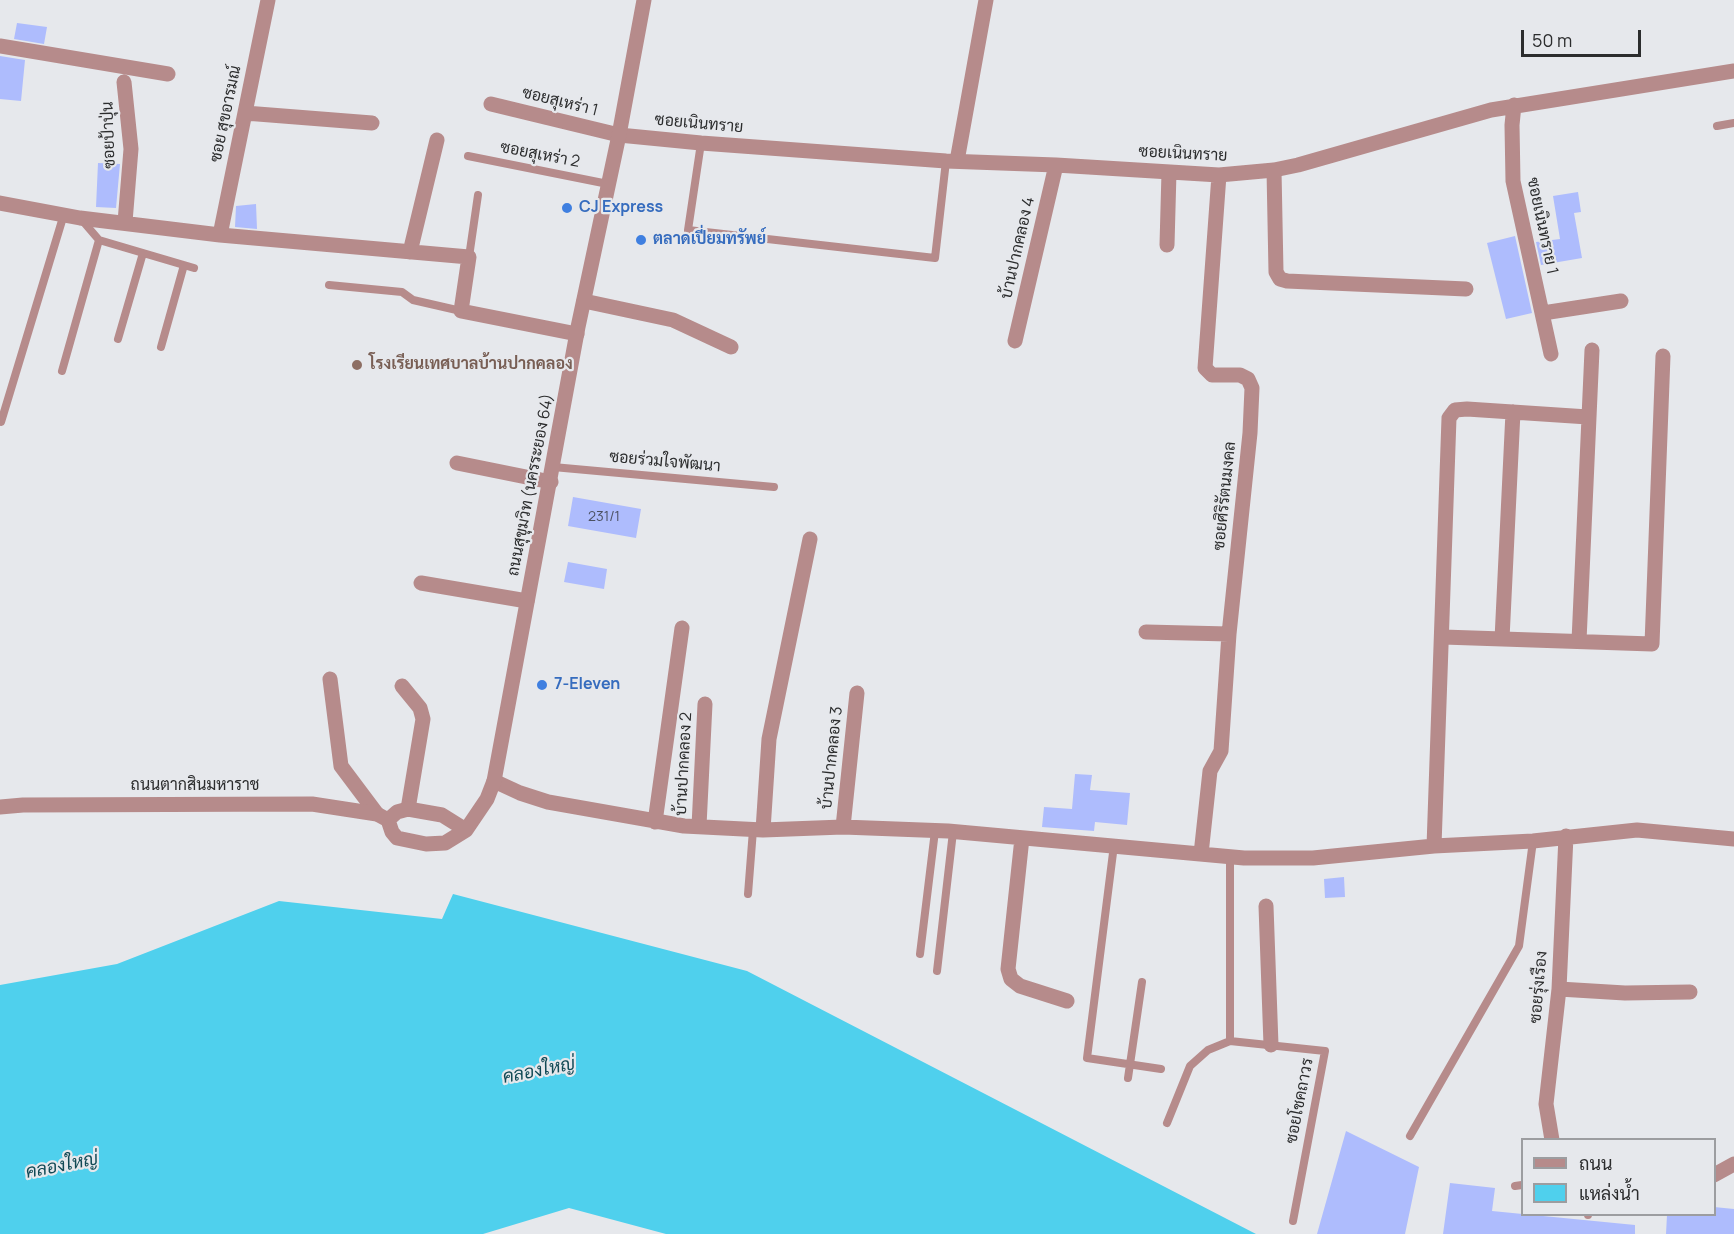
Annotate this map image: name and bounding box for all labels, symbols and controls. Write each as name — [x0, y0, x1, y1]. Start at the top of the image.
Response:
scale bar — [1524, 18, 1644, 56]
text: 50 m — [1532, 28, 1572, 52]
street label: ซอย สุขอารมณ์ — [206, 64, 246, 164]
street label: ซอยสุเหร่า 1 — [520, 83, 600, 121]
street label: ซอยป้าปุ่น — [98, 101, 120, 169]
street label: ซอยเนินทราย — [654, 111, 744, 137]
street label: ซอยสุเหร่า 2 — [499, 138, 581, 172]
street label: ซอยเนินทราย — [1138, 142, 1228, 166]
street label: ซอยเนินทราย 1 — [1522, 176, 1562, 276]
street label: บ้านปากคลอง 4 — [997, 195, 1039, 301]
place label: CJ Express — [579, 198, 663, 218]
marker: CJ Express — [560, 201, 574, 215]
place label: ตลาดเปี่ยมทรัพย์ — [653, 230, 766, 250]
marker: ตลาดเปี่ยมทรัพย์ — [634, 233, 648, 247]
place label: โรงเรียนเทศบาลบ้านปากคลอง — [369, 355, 573, 375]
marker: โรงเรียนเทศบาลบ้านปากคลอง — [350, 358, 364, 372]
street label: ถนนสุขุมวิท (นครระยอง 64) — [504, 392, 558, 578]
street label: ซอยศิริรัตนมงคล — [1210, 441, 1240, 551]
street label: ซอยร่วมใจพัฒนา — [608, 448, 722, 476]
house number: 231/1 — [588, 509, 620, 525]
place label: 7-Eleven — [554, 675, 620, 695]
marker: 7-Eleven — [535, 678, 549, 692]
street label: บ้านปากคลอง 3 — [817, 706, 847, 810]
street label: บ้านปากคลอง 2 — [672, 712, 696, 816]
street label: ถนนตากสินมหาราช — [131, 776, 259, 796]
street label: ซอยรุ่งเรือง — [1526, 950, 1552, 1024]
water label: คลองใหญ่ — [501, 1053, 577, 1089]
street label: ซอยโชคถาวร — [1282, 1057, 1318, 1145]
legend — [1521, 1138, 1716, 1216]
water label: คลองใหญ่ — [24, 1148, 100, 1184]
text: ถนน — [1579, 1151, 1612, 1175]
text: แหล่งน้ำ — [1579, 1181, 1640, 1205]

